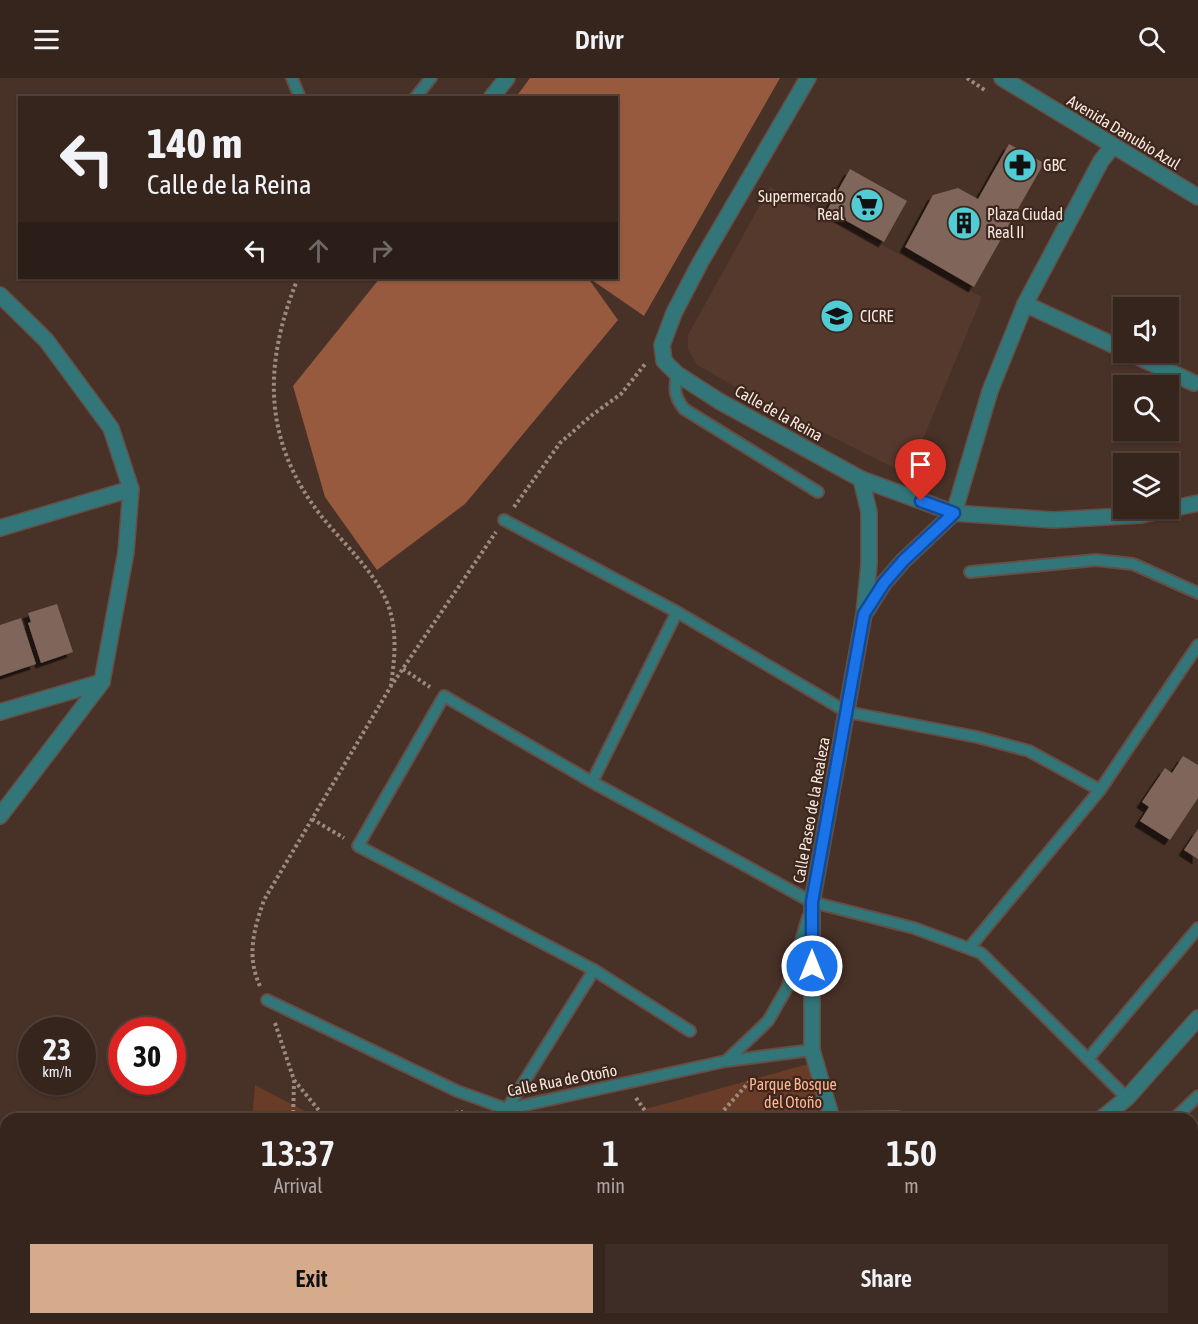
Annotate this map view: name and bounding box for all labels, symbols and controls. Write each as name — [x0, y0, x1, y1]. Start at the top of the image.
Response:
icon: menu — [30, 23, 63, 56]
icon: search — [1135, 23, 1168, 56]
text: Drivr — [575, 24, 623, 55]
street label: Avenida Danubio Azul — [1064, 91, 1184, 173]
text: 140 m — [147, 119, 242, 167]
icon: left — [48, 120, 126, 198]
pharmacy icon: GBC — [1002, 147, 1038, 183]
place label: GBC — [1043, 156, 1066, 174]
text: Calle de la Reina — [147, 169, 311, 200]
place label: Supermercado Real — [758, 187, 845, 223]
supermarket icon: Supermercado Real — [849, 187, 885, 223]
building icon: Plaza Ciudad Real II — [946, 205, 982, 241]
place label: Plaza Ciudad Real II — [987, 205, 1063, 241]
icon: left — [239, 234, 272, 267]
icon: ahead — [302, 234, 335, 267]
icon: right — [365, 234, 398, 267]
map controls — [1113, 297, 1179, 519]
button: sound — [1113, 297, 1179, 363]
school or university icon: CICRE — [819, 298, 855, 334]
place label: CICRE — [860, 307, 893, 325]
button: search — [1113, 375, 1179, 441]
street label: Calle de la Reina — [732, 381, 826, 445]
pin — [895, 439, 946, 501]
icon: arrive — [904, 448, 937, 481]
button: layers — [1113, 453, 1179, 519]
street label: Calle Paseo de la Realeza — [789, 736, 833, 884]
position arrow — [780, 934, 844, 998]
speed limit sign: 30 — [108, 1017, 186, 1095]
text: 23 — [43, 1032, 71, 1066]
street label: Calle Rua de Otoño — [506, 1061, 618, 1099]
text: km/h — [42, 1063, 72, 1080]
park label: Parque Bosque del Otoño — [749, 1075, 837, 1111]
text: 13:37 — [261, 1132, 335, 1174]
text: 1 — [602, 1132, 619, 1174]
text: 150 — [886, 1132, 937, 1174]
text: Arrival — [274, 1174, 323, 1197]
text: min — [596, 1174, 625, 1197]
text: m — [904, 1174, 919, 1197]
button: Exit — [30, 1244, 593, 1313]
button: Share — [605, 1244, 1168, 1313]

